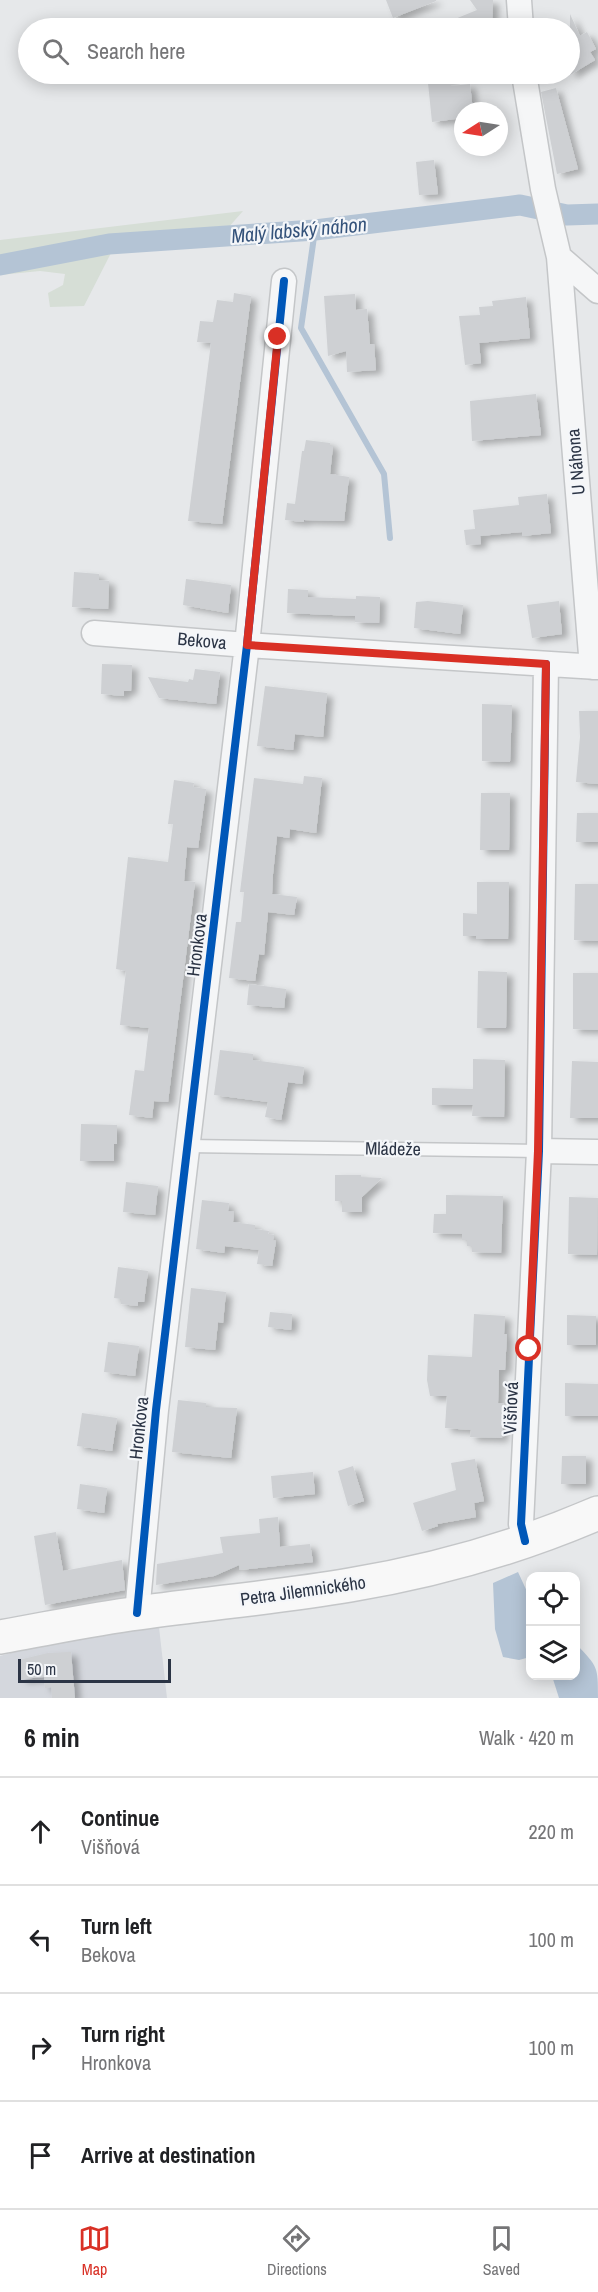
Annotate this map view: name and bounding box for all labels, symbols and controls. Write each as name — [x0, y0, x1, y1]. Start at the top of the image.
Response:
search box — [18, 18, 580, 84]
icon: search — [39, 35, 72, 68]
text: Search here — [87, 36, 185, 66]
north arrow — [454, 102, 508, 156]
water label: Malý labský náhon — [230, 210, 368, 249]
route end — [264, 323, 290, 349]
street label: U Náhona — [560, 428, 591, 496]
street label: Bekova — [176, 626, 228, 655]
street label: Hronkova — [180, 912, 213, 978]
street label: Mládeže — [365, 1136, 421, 1161]
route start — [515, 1335, 541, 1361]
street label: Višňová — [497, 1381, 524, 1435]
street label: Hronkova — [123, 1395, 154, 1461]
street label: Petra Jilemnického — [239, 1569, 367, 1612]
map controls — [526, 1572, 580, 1680]
button: locate — [526, 1572, 580, 1626]
button: layers — [526, 1626, 580, 1680]
scale bar — [18, 1656, 171, 1684]
text: 50 m — [27, 1658, 56, 1680]
text: 6 min — [24, 1720, 80, 1755]
text: Walk · 420 m — [479, 1724, 574, 1751]
text: Continue — [81, 1803, 159, 1833]
icon: ahead — [24, 1815, 57, 1848]
text: 220 m — [528, 1818, 574, 1845]
text: Višňová — [81, 1833, 140, 1860]
text: Turn left — [81, 1911, 152, 1941]
icon: left — [24, 1923, 57, 1956]
text: 100 m — [528, 1926, 574, 1953]
text: Bekova — [81, 1941, 136, 1968]
text: Turn right — [81, 2019, 165, 2049]
icon: right — [24, 2031, 57, 2064]
text: 100 m — [528, 2034, 574, 2061]
text: Hronkova — [81, 2049, 151, 2076]
icon: arrive — [24, 2139, 57, 2172]
text: Arrive at destination — [81, 2140, 255, 2170]
tab: Map — [78, 2222, 111, 2280]
tab: Directions — [267, 2222, 327, 2280]
tab: Saved — [483, 2222, 520, 2280]

